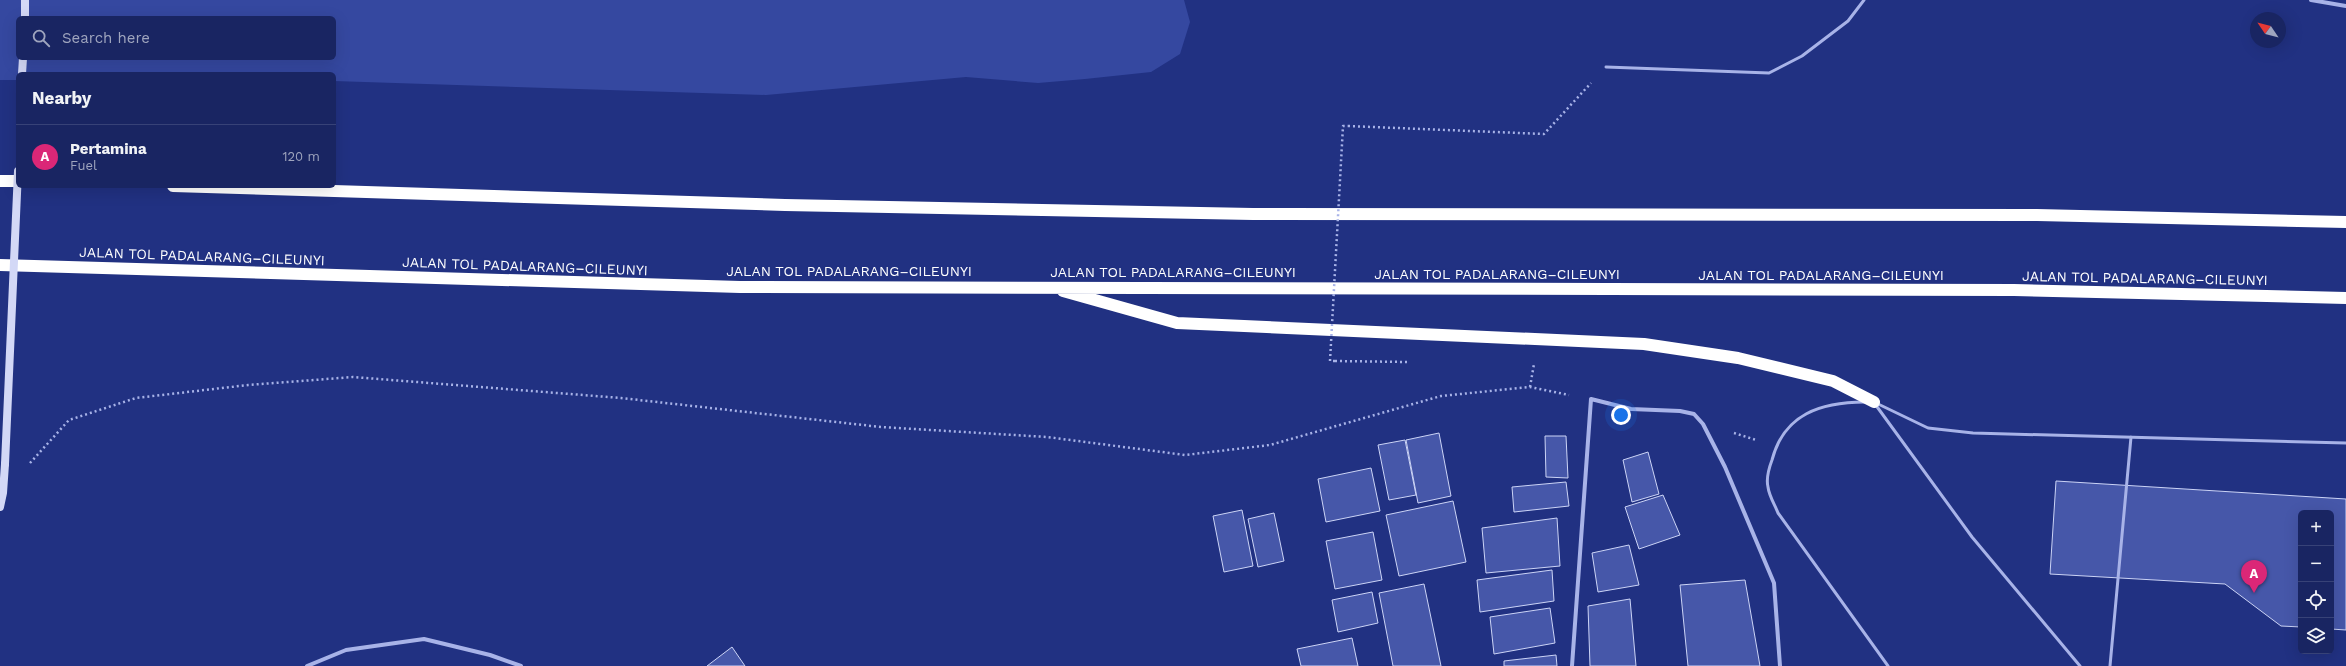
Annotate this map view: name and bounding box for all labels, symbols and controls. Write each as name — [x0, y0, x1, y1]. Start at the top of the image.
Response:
north arrow — [2250, 12, 2286, 48]
search box — [16, 16, 336, 60]
icon: search — [30, 27, 52, 49]
text: Search here — [62, 29, 150, 47]
text: Nearby — [32, 88, 91, 108]
text: Pertamina — [70, 140, 147, 158]
text: A — [41, 149, 49, 164]
text: 120 m — [282, 149, 320, 164]
text: Fuel — [70, 158, 97, 173]
street label: JALAN TOL PADALARANG–CILEUNYI — [79, 244, 325, 268]
street label: JALAN TOL PADALARANG–CILEUNYI — [402, 254, 648, 278]
street label: JALAN TOL PADALARANG–CILEUNYI — [726, 263, 972, 279]
street label: JALAN TOL PADALARANG–CILEUNYI — [1050, 264, 1296, 280]
street label: JALAN TOL PADALARANG–CILEUNYI — [1374, 266, 1620, 282]
street label: JALAN TOL PADALARANG–CILEUNYI — [1698, 267, 1944, 283]
street label: JALAN TOL PADALARANG–CILEUNYI — [2022, 268, 2268, 288]
your location — [1611, 405, 1631, 425]
map controls — [2298, 510, 2334, 654]
button: + — [2298, 510, 2334, 546]
button: − — [2298, 546, 2334, 582]
pin: A — [2241, 560, 2267, 593]
button: locate — [2298, 582, 2334, 618]
button: layers — [2298, 618, 2334, 654]

